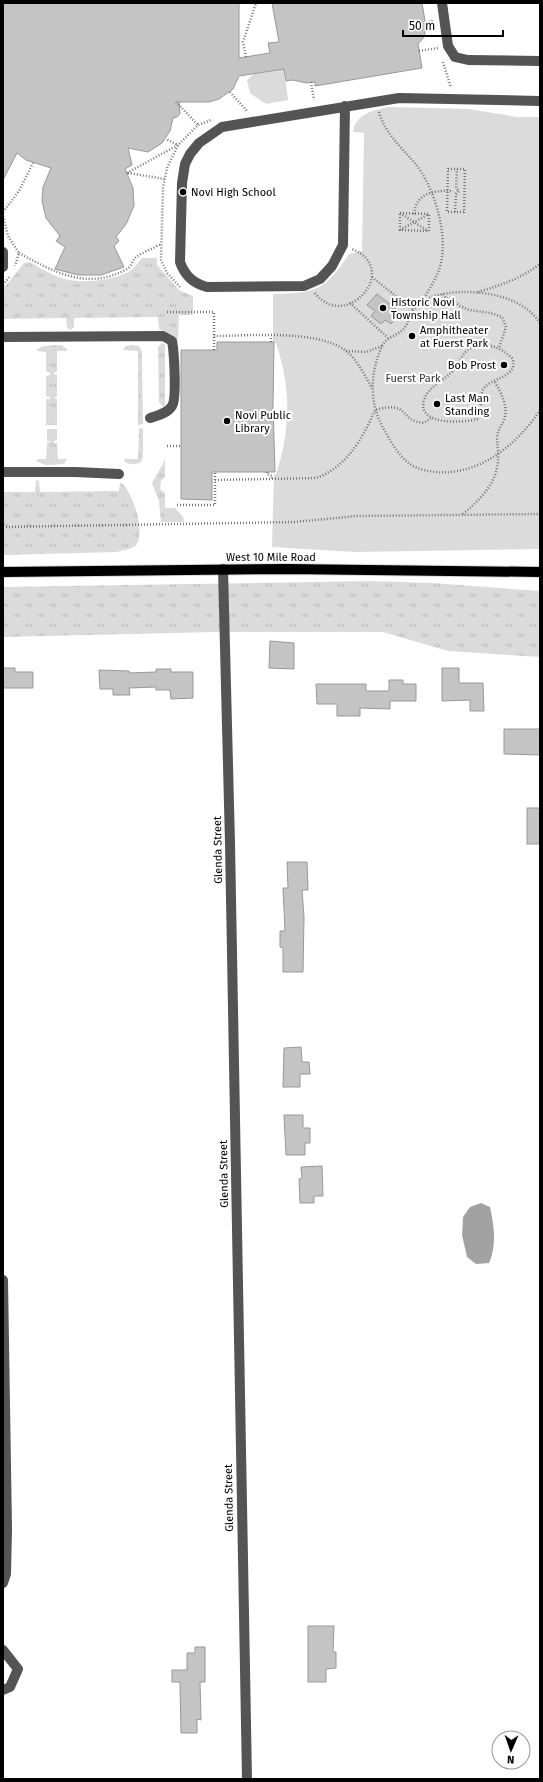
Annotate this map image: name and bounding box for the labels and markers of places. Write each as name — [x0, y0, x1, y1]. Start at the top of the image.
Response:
place label: Novi High School — [191, 186, 276, 199]
marker: Novi High School — [178, 187, 188, 197]
place label: Historic Novi Township Hall — [391, 296, 461, 322]
marker: Historic Novi Township Hall — [378, 303, 388, 313]
place label: Amphitheater at Fuerst Park — [420, 324, 489, 350]
marker: Amphitheater at Fuerst Park — [407, 331, 417, 341]
place label: Bob Prost — [448, 359, 496, 372]
marker: Bob Prost — [499, 360, 509, 370]
place label: Last Man Standing — [445, 392, 489, 418]
marker: Last Man Standing — [432, 399, 442, 409]
place label: Novi Public Library — [235, 409, 291, 435]
marker: Novi Public Library — [222, 416, 232, 426]

